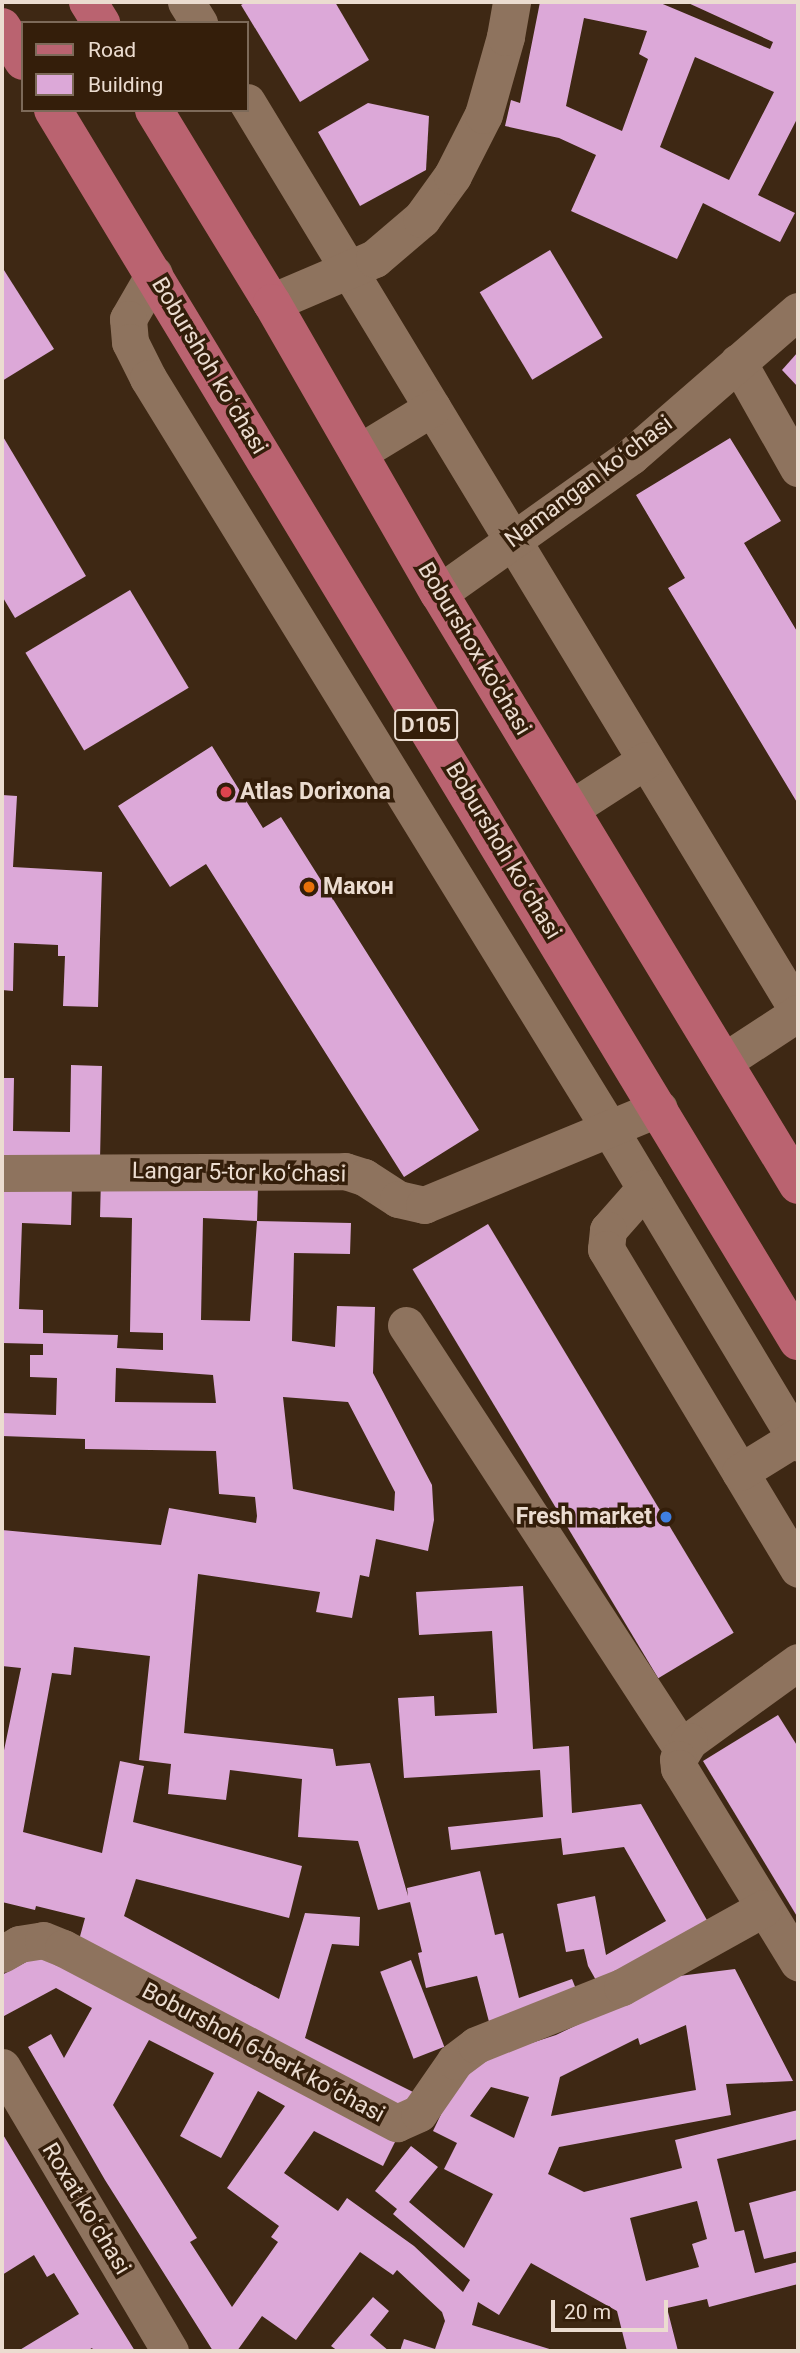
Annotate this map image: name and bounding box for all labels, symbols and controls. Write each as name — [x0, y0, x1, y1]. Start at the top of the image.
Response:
legend — [21, 21, 248, 112]
text: Road — [88, 38, 136, 62]
text: Building — [88, 73, 163, 97]
street label: Boburshoh koʻchasi — [145, 273, 273, 459]
street label: Namangan koʻchasi — [500, 410, 678, 554]
street label: Boburshox ko'chasi — [412, 558, 536, 740]
road number: D105 — [393, 708, 459, 742]
street label: Boburshoh koʻchasi — [439, 758, 567, 944]
place label: Atlas Dorixona — [240, 778, 391, 806]
marker: Atlas Dorixona — [218, 784, 234, 800]
place label: Макон — [323, 873, 394, 901]
marker: Макон — [301, 879, 317, 895]
street label: Langar 5-tor koʻchasi — [132, 1157, 346, 1189]
place label: Fresh market — [516, 1503, 652, 1531]
marker: Fresh market — [658, 1509, 674, 1525]
street label: Boburshoh 6-berk koʻchasi — [137, 1977, 389, 2129]
street label: Roxat koʻchasi — [36, 2138, 136, 2280]
scale bar — [555, 2286, 672, 2330]
text: 20 m — [564, 2300, 611, 2324]

